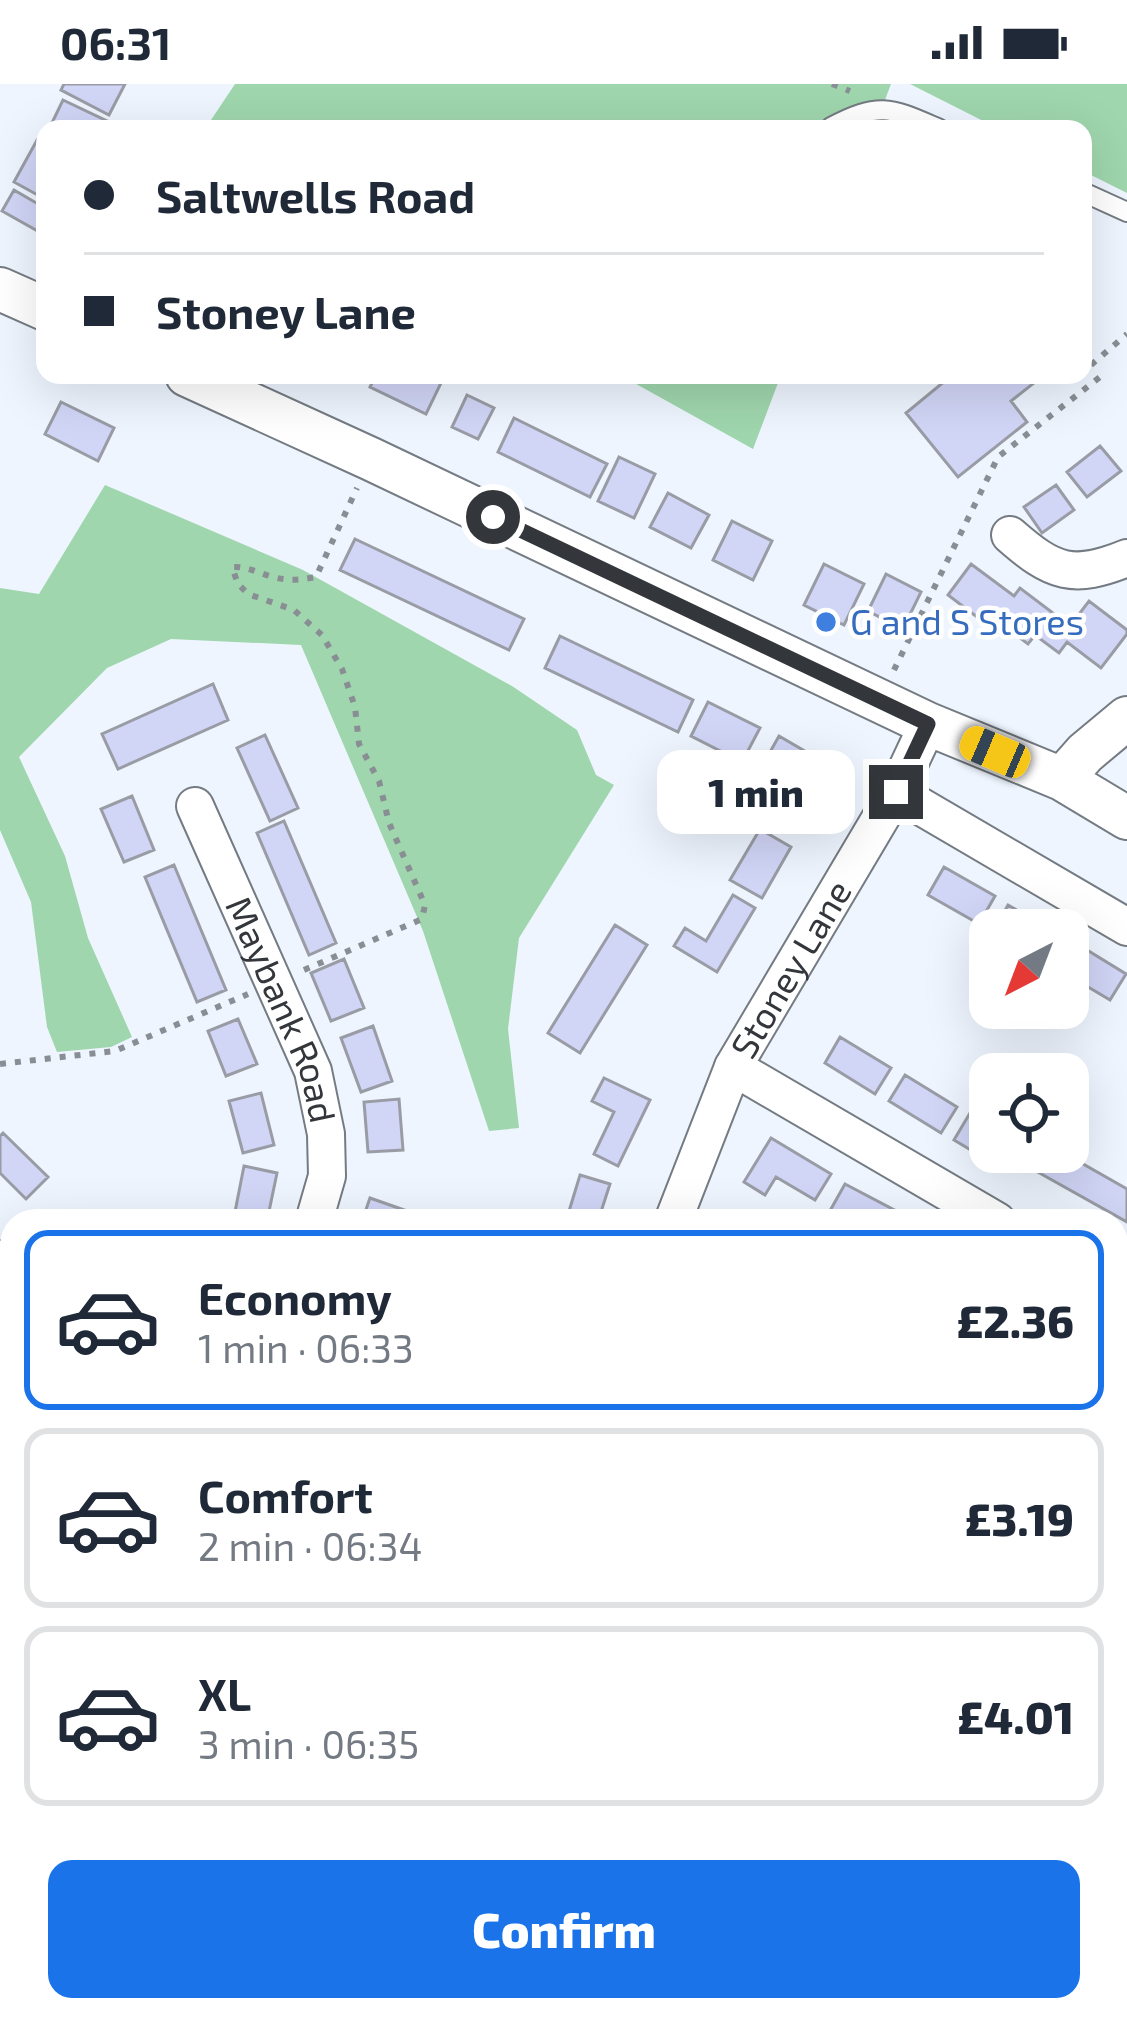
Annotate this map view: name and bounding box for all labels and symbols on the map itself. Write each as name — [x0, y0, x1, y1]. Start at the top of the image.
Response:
route start — [466, 490, 520, 544]
place label: G and S Stores — [850, 599, 1084, 642]
marker: G and S Stores — [813, 609, 839, 635]
car — [955, 721, 1035, 783]
callout: 1 min — [656, 750, 854, 834]
route end — [869, 765, 923, 819]
street label: Stoney Lane — [720, 872, 859, 1065]
street label: Maybank Road — [218, 890, 346, 1126]
north arrow — [969, 909, 1089, 1029]

